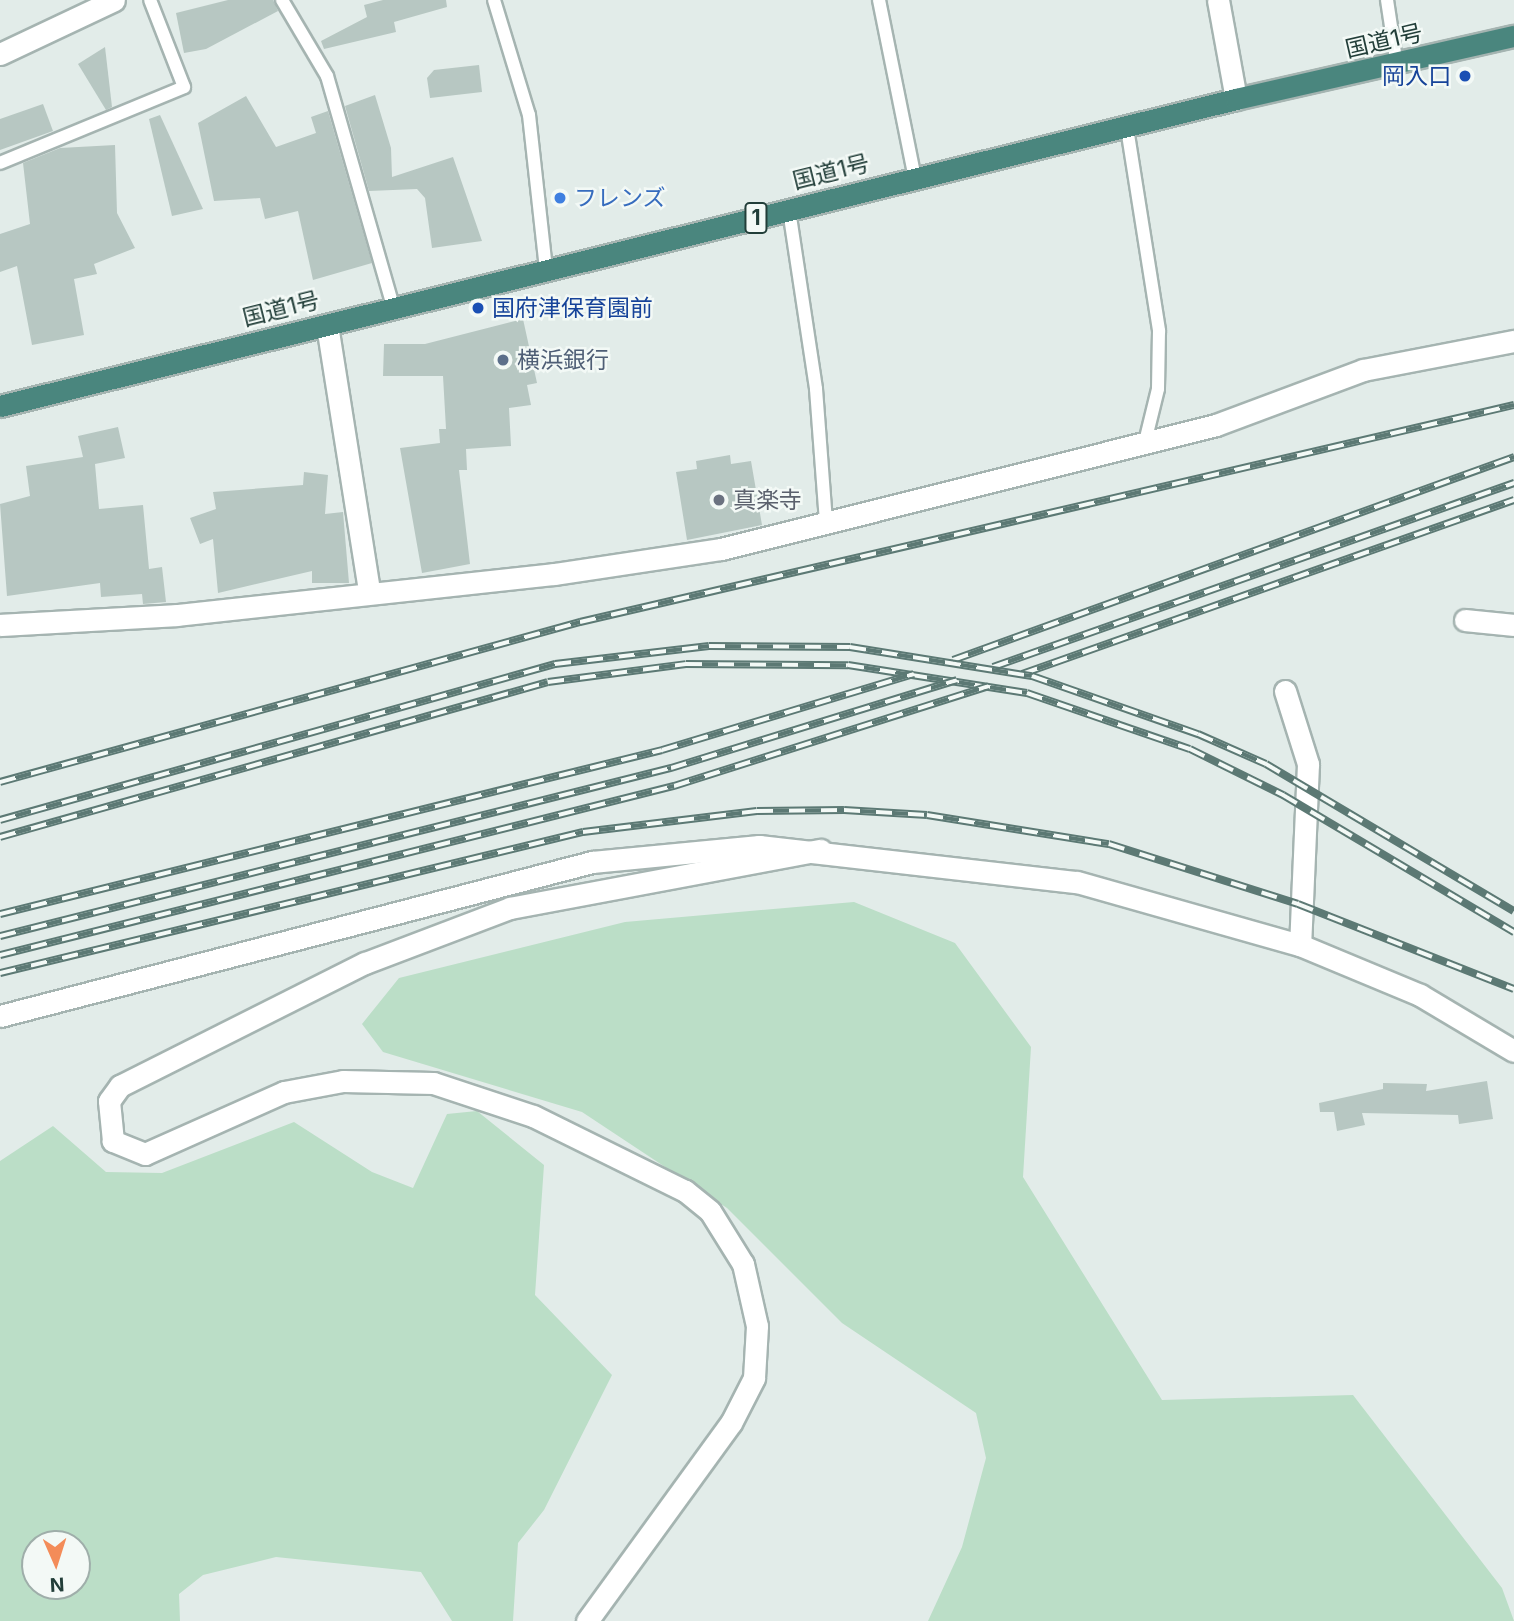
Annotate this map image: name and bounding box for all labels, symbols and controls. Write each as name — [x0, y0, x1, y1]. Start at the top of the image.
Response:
street label: 国道1号 — [1343, 19, 1425, 63]
place label: 岡入口 — [1382, 62, 1451, 90]
marker: 岡入口 — [1457, 68, 1473, 84]
street label: 国道1号 — [790, 149, 872, 195]
place label: フレンズ — [574, 184, 666, 212]
marker: フレンズ — [552, 190, 568, 206]
road number: 1 — [744, 200, 768, 235]
street label: 国道1号 — [240, 286, 322, 332]
place label: 国府津保育園前 — [492, 294, 653, 322]
marker: 国府津保育園前 — [470, 300, 486, 316]
place label: 横浜銀行 — [517, 346, 609, 374]
marker: 横浜銀行 — [495, 352, 511, 368]
place label: 真楽寺 — [733, 486, 802, 514]
marker: 真楽寺 — [711, 492, 727, 508]
north arrow — [21, 1530, 91, 1600]
text: N — [49, 1573, 65, 1596]

